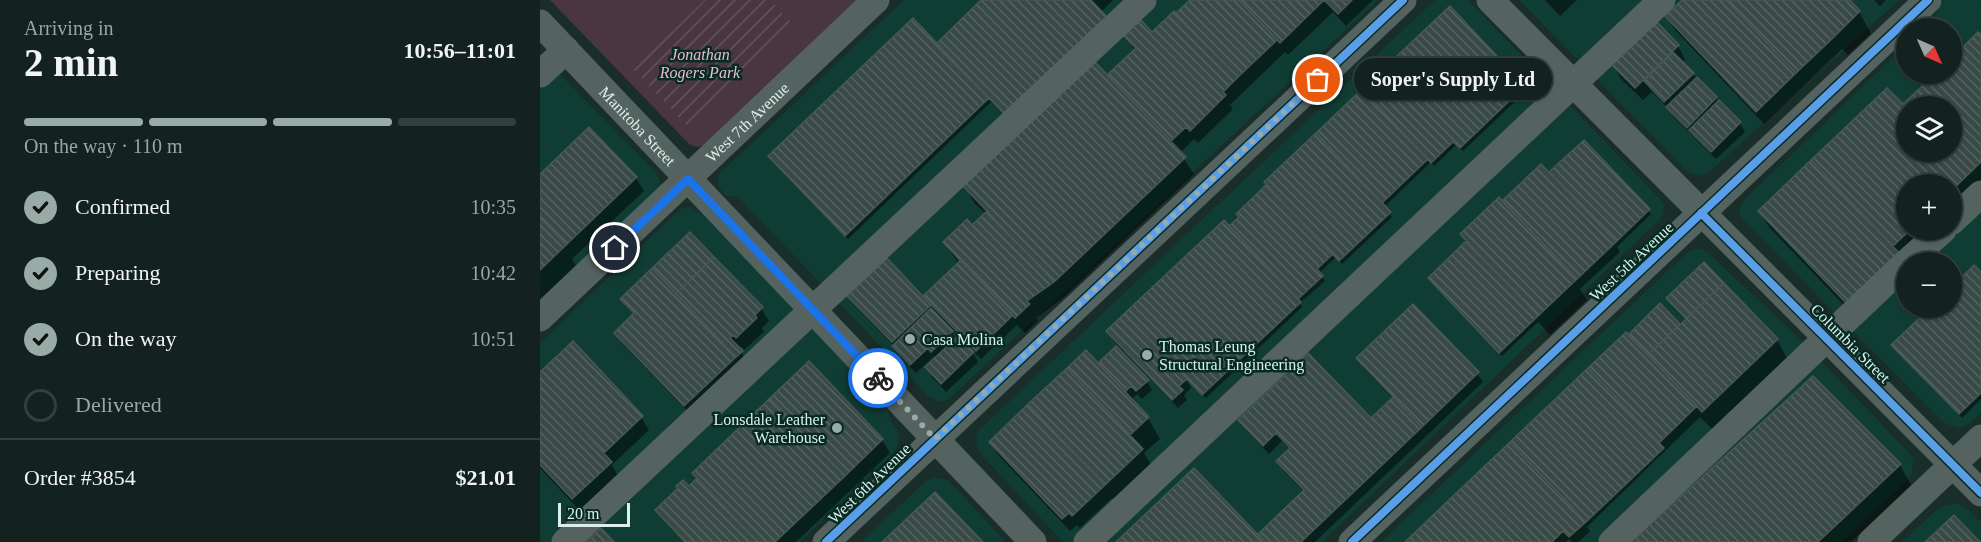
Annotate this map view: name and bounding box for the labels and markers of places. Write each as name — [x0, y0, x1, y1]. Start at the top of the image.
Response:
pin — [1292, 54, 1343, 105]
callout: Soper's Supply Ltd — [1354, 59, 1552, 101]
pin — [589, 222, 640, 273]
place label: Casa Molina — [922, 331, 1003, 348]
marker: Casa Molina — [903, 332, 917, 346]
place label: Thomas Leung Structural Engineering — [1159, 338, 1304, 374]
marker: Thomas Leung Structural Engineering — [1140, 348, 1154, 362]
place label: Lonsdale Leather Warehouse — [714, 411, 826, 446]
marker: Lonsdale Leather Warehouse — [830, 421, 844, 435]

